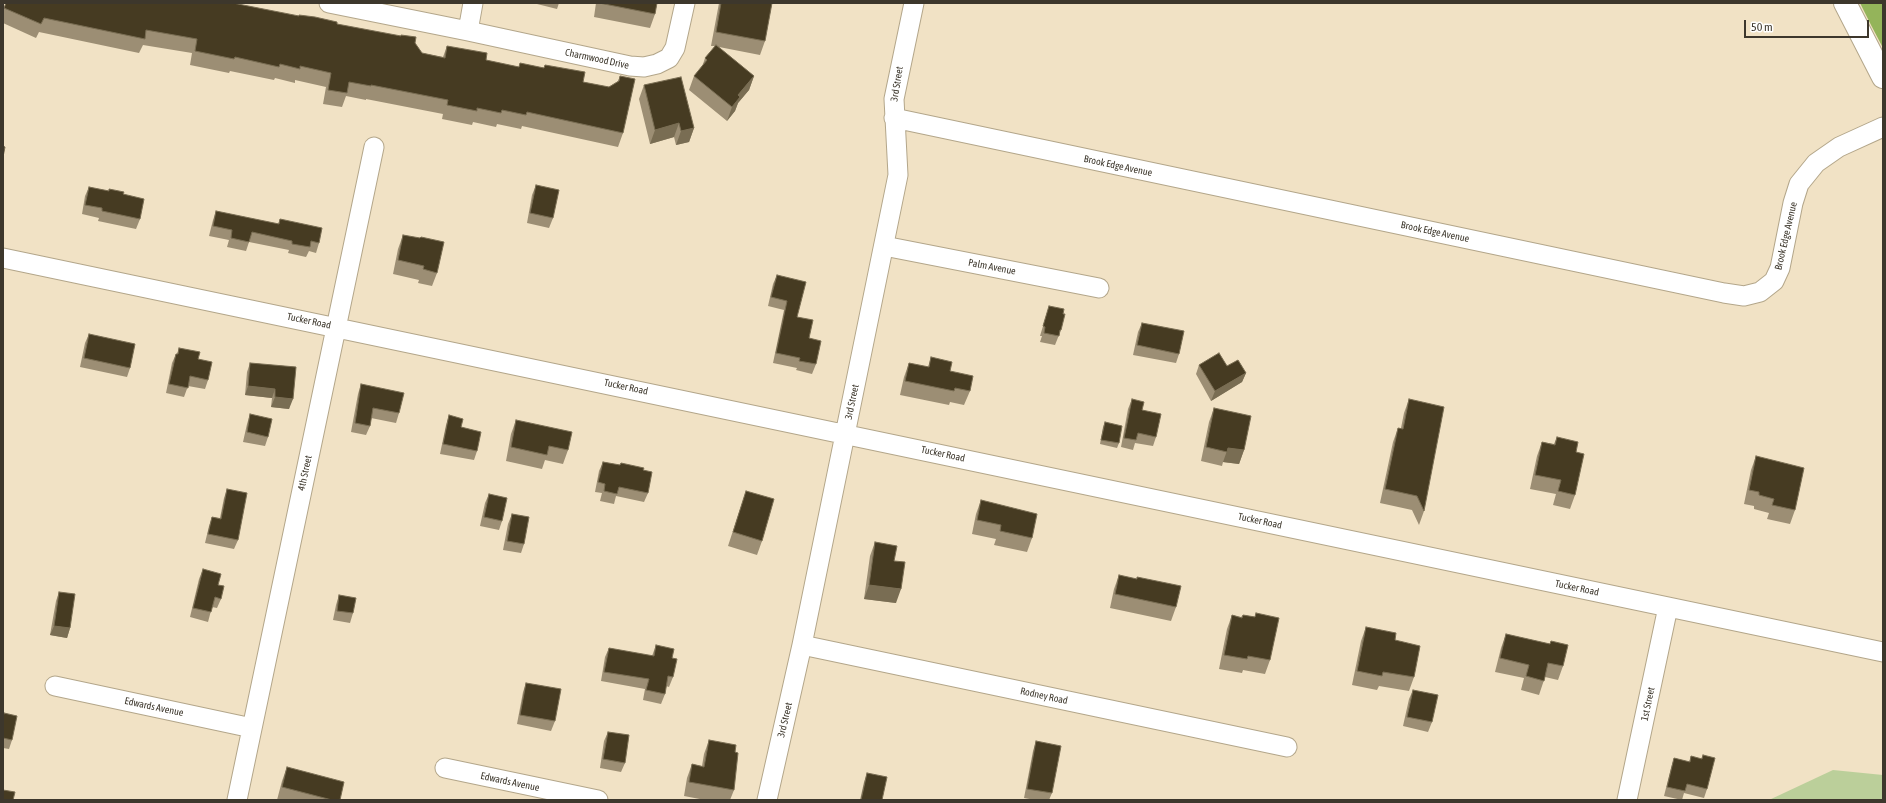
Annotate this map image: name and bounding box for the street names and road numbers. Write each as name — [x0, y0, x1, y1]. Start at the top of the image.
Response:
street label: Charmwood Drive — [564, 46, 630, 72]
street label: 3rd Street — [888, 65, 906, 103]
street label: Brook Edge Avenue — [1083, 153, 1153, 179]
street label: Brook Edge Avenue — [1772, 201, 1800, 271]
street label: Brook Edge Avenue — [1400, 219, 1470, 245]
street label: Palm Avenue — [967, 257, 1017, 277]
street label: Tucker Road — [286, 310, 332, 332]
street label: Tucker Road — [603, 376, 649, 398]
street label: 3rd Street — [842, 383, 862, 421]
street label: Tucker Road — [920, 443, 966, 465]
street label: 4th Street — [295, 454, 315, 492]
street label: Tucker Road — [1237, 510, 1283, 532]
street label: Tucker Road — [1554, 577, 1600, 599]
street label: Rodney Road — [1019, 685, 1069, 707]
street label: 1st Street — [1639, 686, 1657, 722]
street label: Edwards Avenue — [124, 695, 184, 719]
street label: 3rd Street — [775, 701, 795, 739]
street label: Edwards Avenue — [480, 770, 540, 794]

